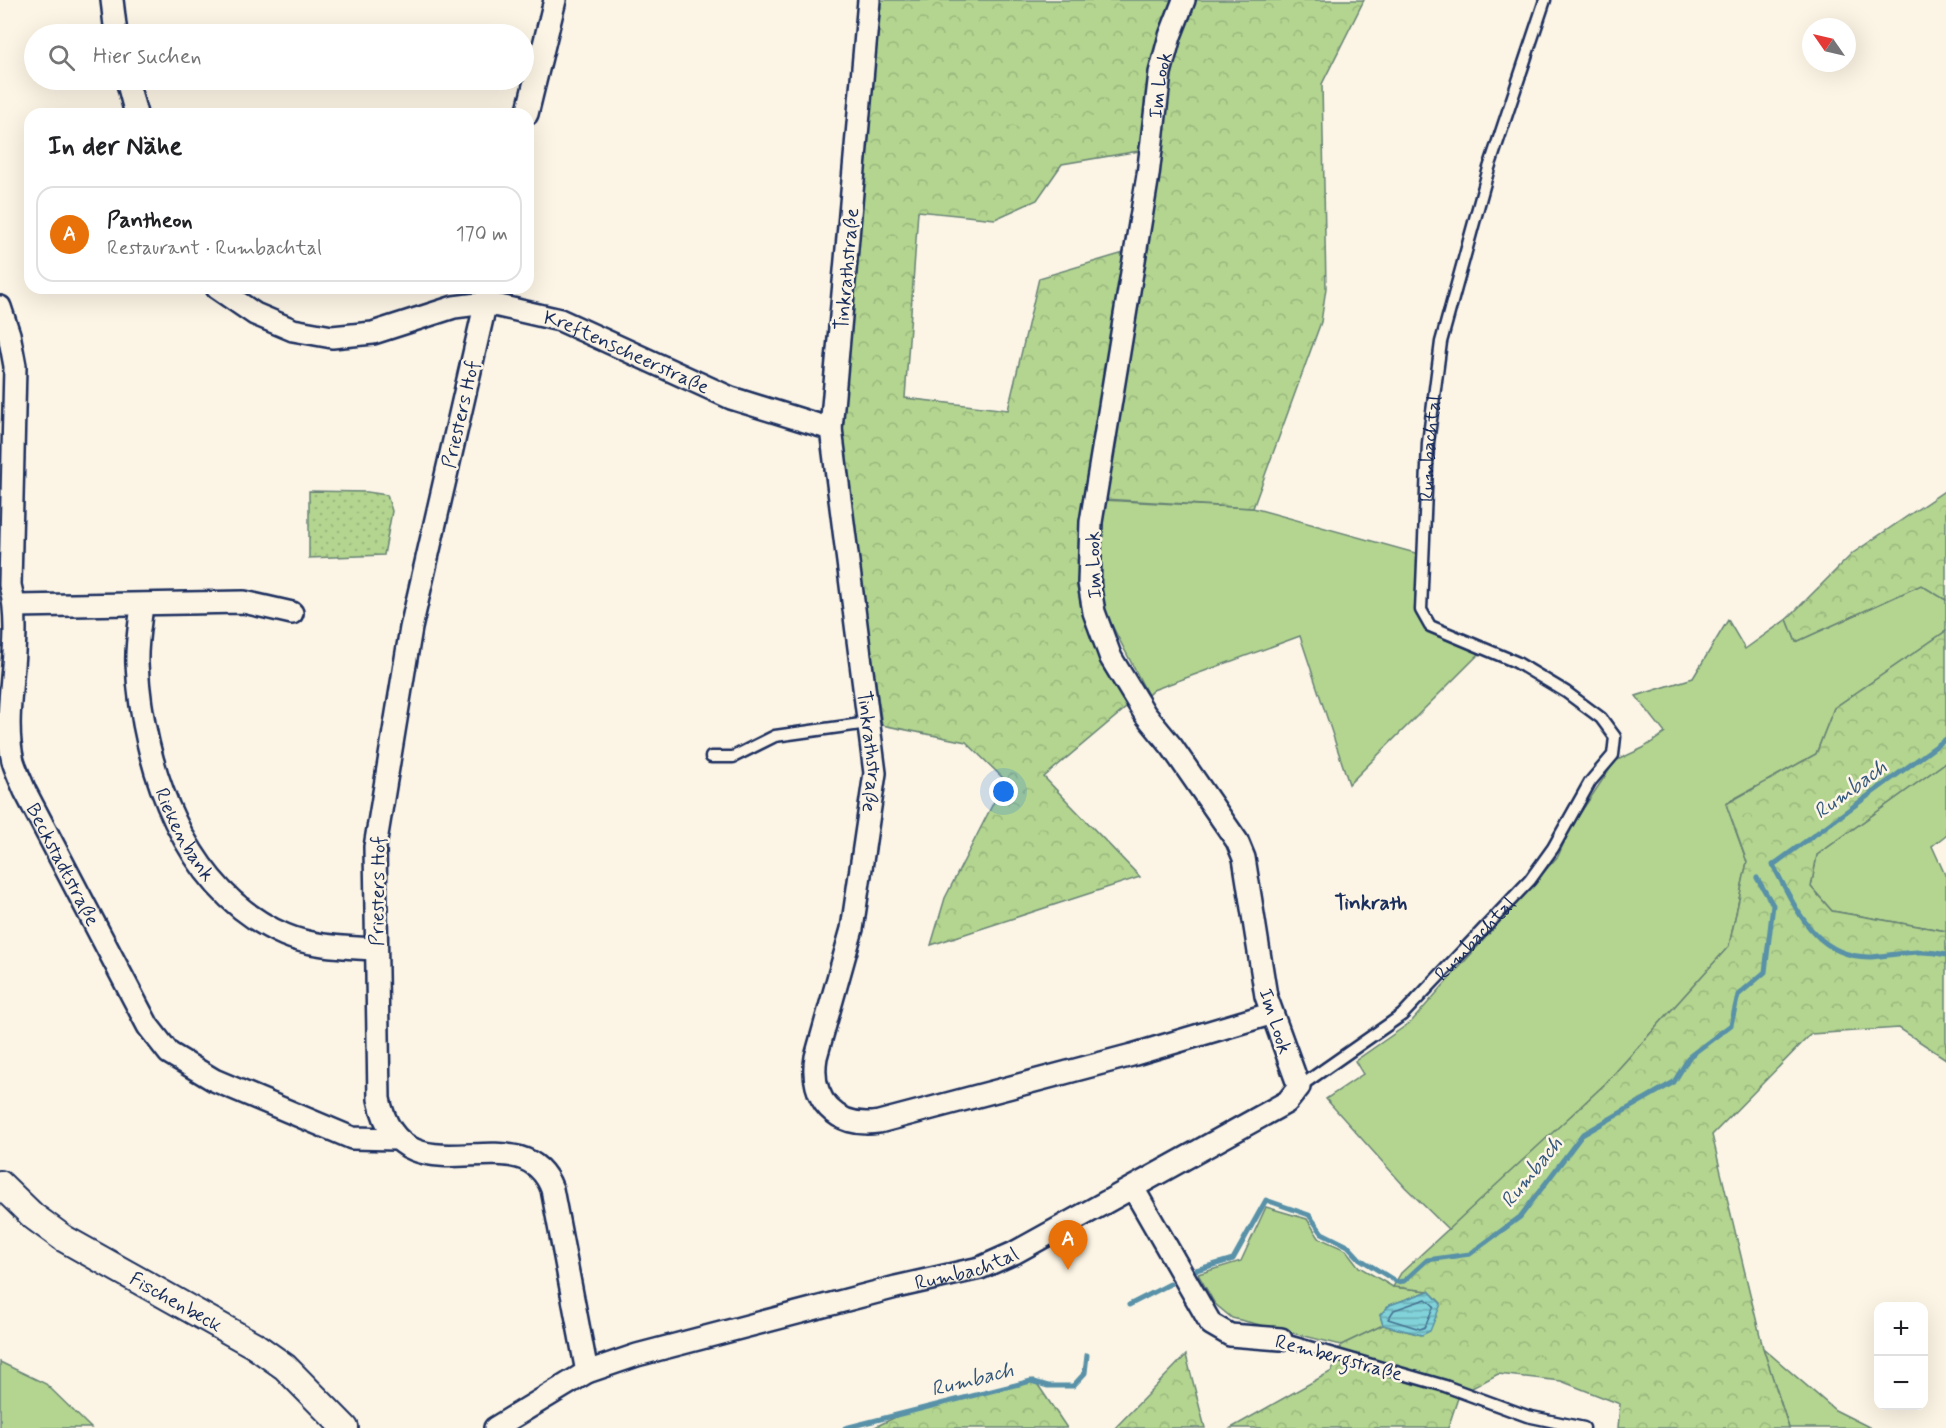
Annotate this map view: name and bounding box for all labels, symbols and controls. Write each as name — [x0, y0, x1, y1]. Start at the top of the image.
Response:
north arrow — [1802, 18, 1856, 72]
search box — [24, 24, 534, 90]
icon: search — [45, 41, 78, 74]
text: Hier suchen — [93, 43, 202, 71]
street label: Im Look — [1143, 49, 1180, 120]
text: In der Nähe — [48, 130, 182, 164]
text: Pantheon — [107, 207, 193, 235]
street label: Tinkrathstraße — [829, 207, 866, 331]
text: A — [63, 221, 76, 248]
text: 170 m — [456, 221, 508, 248]
text: Restaurant · Rumbachtal — [107, 235, 322, 262]
street label: Kreftenscheerstraße — [541, 305, 714, 401]
street label: Priesters Hof — [436, 358, 487, 471]
street label: Rumbachtal — [1414, 394, 1449, 503]
street label: Im Look — [1080, 531, 1109, 599]
street label: Tinkrathstraße — [850, 689, 887, 814]
water label: Rumbach — [1808, 754, 1893, 826]
your location — [989, 777, 1018, 806]
street label: Riekenbank — [147, 784, 220, 888]
street label: Beckstadtstraße — [19, 799, 105, 931]
street label: Priesters Hof — [364, 836, 393, 946]
district label: Tinkrath — [1335, 889, 1408, 917]
street label: Rumbachtal — [1429, 892, 1522, 988]
street label: Im Look — [1251, 985, 1298, 1058]
water label: Rumbach — [1494, 1131, 1569, 1214]
pin: A — [1048, 1220, 1088, 1270]
street label: Rumbachtal — [912, 1241, 1024, 1297]
street label: Fischenbeck — [124, 1266, 227, 1340]
map controls — [1874, 1302, 1928, 1410]
button: + — [1874, 1302, 1928, 1356]
street label: Rembergstraße — [1271, 1328, 1406, 1390]
water label: Rumbach — [928, 1356, 1017, 1404]
button: − — [1874, 1356, 1928, 1410]

